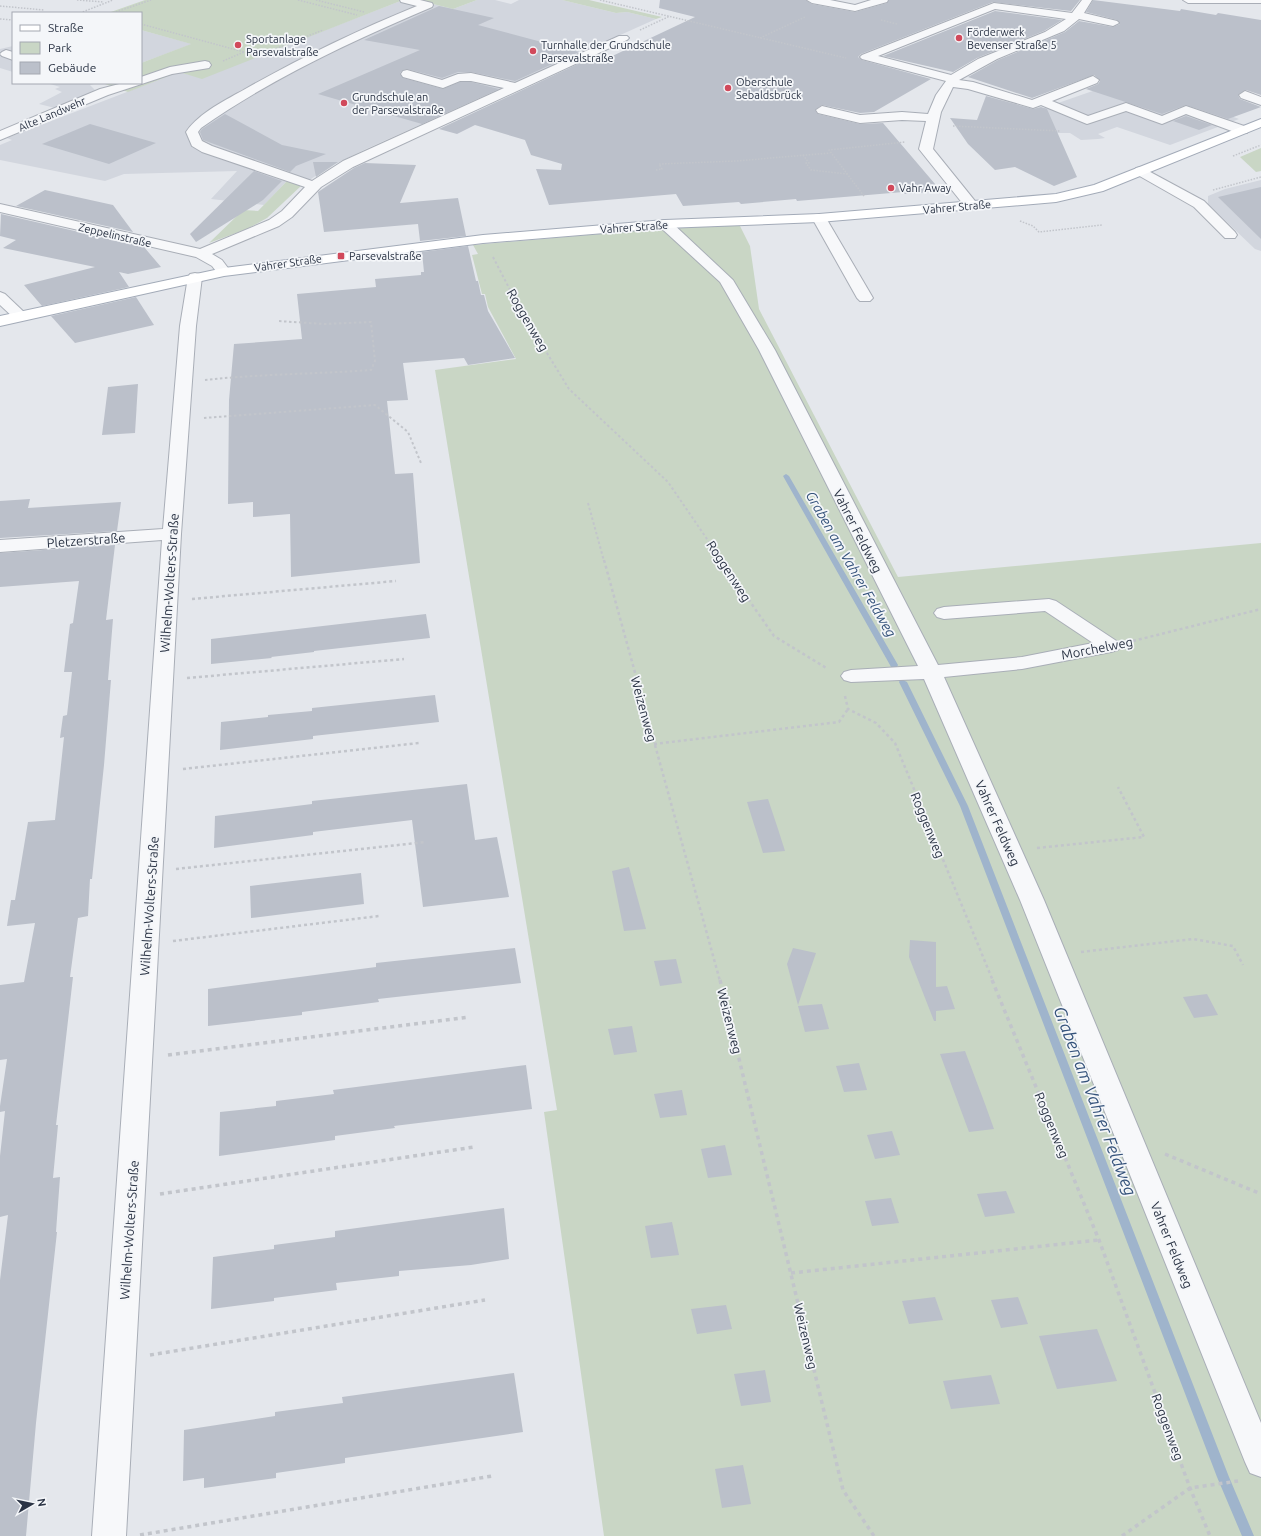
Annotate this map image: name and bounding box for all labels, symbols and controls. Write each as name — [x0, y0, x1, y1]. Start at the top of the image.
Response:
legend — [12, 12, 142, 84]
text: Straße — [48, 21, 84, 34]
place label: Förderwerk Bevenser Straße 5 — [967, 26, 1057, 51]
place label: Sportanlage Parsevalstraße — [246, 33, 319, 58]
marker: Förderwerk Bevenser Straße 5 — [954, 33, 964, 43]
place label: Turnhalle der Grundschule Parsevalstraße — [541, 39, 671, 64]
marker: Sportanlage Parsevalstraße — [233, 40, 243, 50]
text: Park — [48, 41, 72, 54]
marker: Turnhalle der Grundschule Parsevalstraße — [528, 46, 538, 56]
text: Gebäude — [48, 61, 96, 74]
place label: Oberschule Sebaldsbrück — [736, 76, 802, 101]
marker: Oberschule Sebaldsbrück — [723, 83, 733, 93]
place label: Grundschule an der Parsevalstraße — [352, 91, 444, 116]
street label: Alte Landwehr — [17, 94, 88, 134]
marker: Grundschule an der Parsevalstraße — [339, 98, 349, 108]
place label: Vahr Away — [899, 182, 952, 194]
marker: Vahr Away — [886, 183, 896, 193]
street label: Vahrer Straße — [922, 198, 992, 216]
street label: Vahrer Straße — [600, 219, 668, 235]
street label: Zeppelinstraße — [77, 221, 153, 249]
place label: Parsevalstraße — [349, 250, 422, 262]
marker: Parsevalstraße — [336, 251, 346, 261]
street label: Vahrer Straße — [253, 252, 323, 274]
street label: Roggenweg — [504, 286, 552, 354]
street label: Vahrer Feldweg — [831, 487, 885, 575]
water label: Graben am Vahrer Feldweg — [803, 488, 900, 640]
street label: Wilhelm-Wolters-Straße — [157, 513, 181, 653]
street label: Pletzerstraße — [46, 530, 126, 550]
street label: Roggenweg — [704, 538, 754, 604]
street label: Morchelweg — [1060, 634, 1134, 662]
street label: Weizenweg — [629, 675, 659, 743]
street label: Vahrer Feldweg — [973, 778, 1023, 868]
street label: Roggenweg — [908, 790, 948, 860]
street label: Wilhelm-Wolters-Straße — [137, 836, 161, 976]
street label: Weizenweg — [715, 987, 745, 1055]
water label: Graben am Vahrer Feldweg — [1050, 1003, 1140, 1198]
street label: Roggenweg — [1032, 1090, 1072, 1160]
street label: Wilhelm-Wolters-Straße — [117, 1160, 141, 1300]
street label: Vahrer Feldweg — [1148, 1200, 1196, 1290]
street label: Weizenweg — [792, 1302, 820, 1370]
street label: Roggenweg — [1149, 1392, 1187, 1462]
north arrow — [12, 1484, 52, 1524]
text: N — [35, 1497, 48, 1507]

